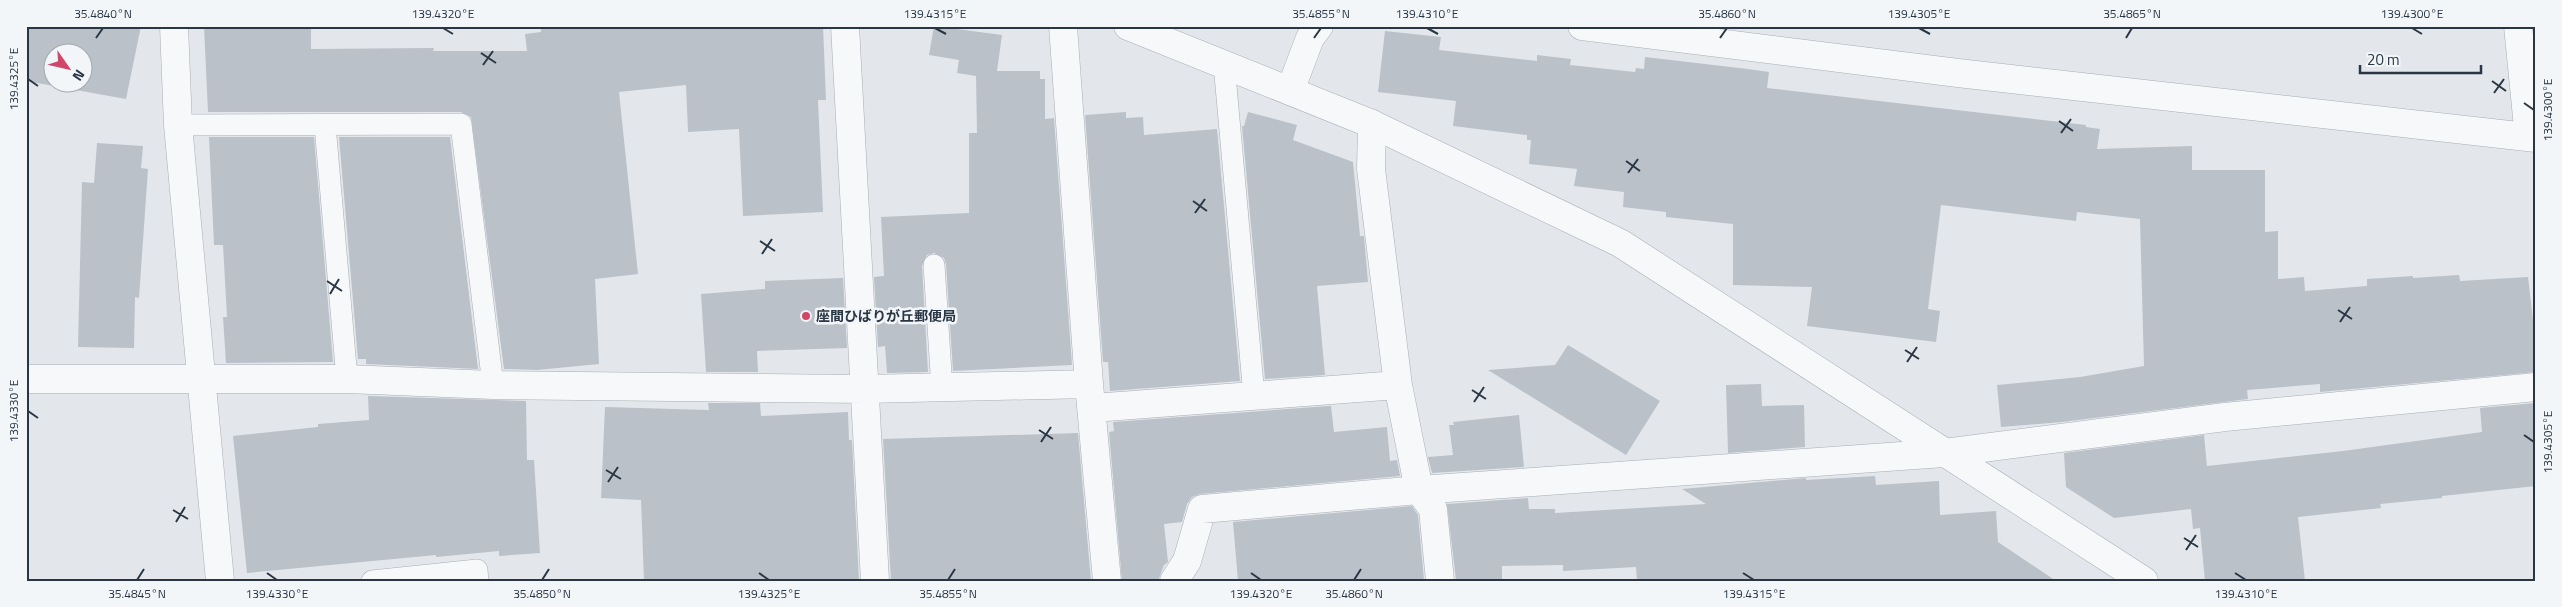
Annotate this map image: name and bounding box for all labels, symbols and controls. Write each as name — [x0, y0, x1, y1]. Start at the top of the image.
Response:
text: 35.4840°N — [74, 4, 132, 23]
text: 139.4320°E — [412, 4, 475, 23]
text: 139.4315°E — [904, 4, 967, 23]
text: 35.4855°N — [1292, 4, 1350, 23]
text: 139.4310°E — [1396, 4, 1459, 23]
text: 35.4860°N — [1698, 4, 1756, 23]
text: 139.4305°E — [1888, 4, 1951, 23]
text: 35.4865°N — [2103, 4, 2161, 23]
text: 139.4300°E — [2381, 4, 2444, 23]
north arrow — [42, 42, 92, 92]
scale bar — [2360, 42, 2481, 74]
text: 139.4325°E — [4, 47, 23, 111]
text: 20 m — [2367, 48, 2400, 71]
text: N — [68, 66, 91, 85]
text: 139.4300°E — [2538, 78, 2557, 142]
place label: 座間ひばりが丘郵便局 — [816, 305, 956, 326]
marker: 座間ひばりが丘郵便局 — [800, 310, 812, 322]
text: 139.4330°E — [4, 379, 23, 443]
text: 139.4305°E — [2538, 410, 2557, 474]
text: 35.4845°N — [108, 584, 166, 603]
text: 139.4330°E — [246, 584, 309, 603]
text: 35.4850°N — [513, 584, 571, 603]
text: 139.4325°E — [738, 584, 801, 603]
text: 35.4855°N — [919, 584, 977, 603]
text: 139.4320°E — [1230, 584, 1293, 603]
text: 35.4860°N — [1325, 584, 1383, 603]
text: 139.4315°E — [1723, 584, 1786, 603]
text: 139.4310°E — [2215, 584, 2278, 603]

